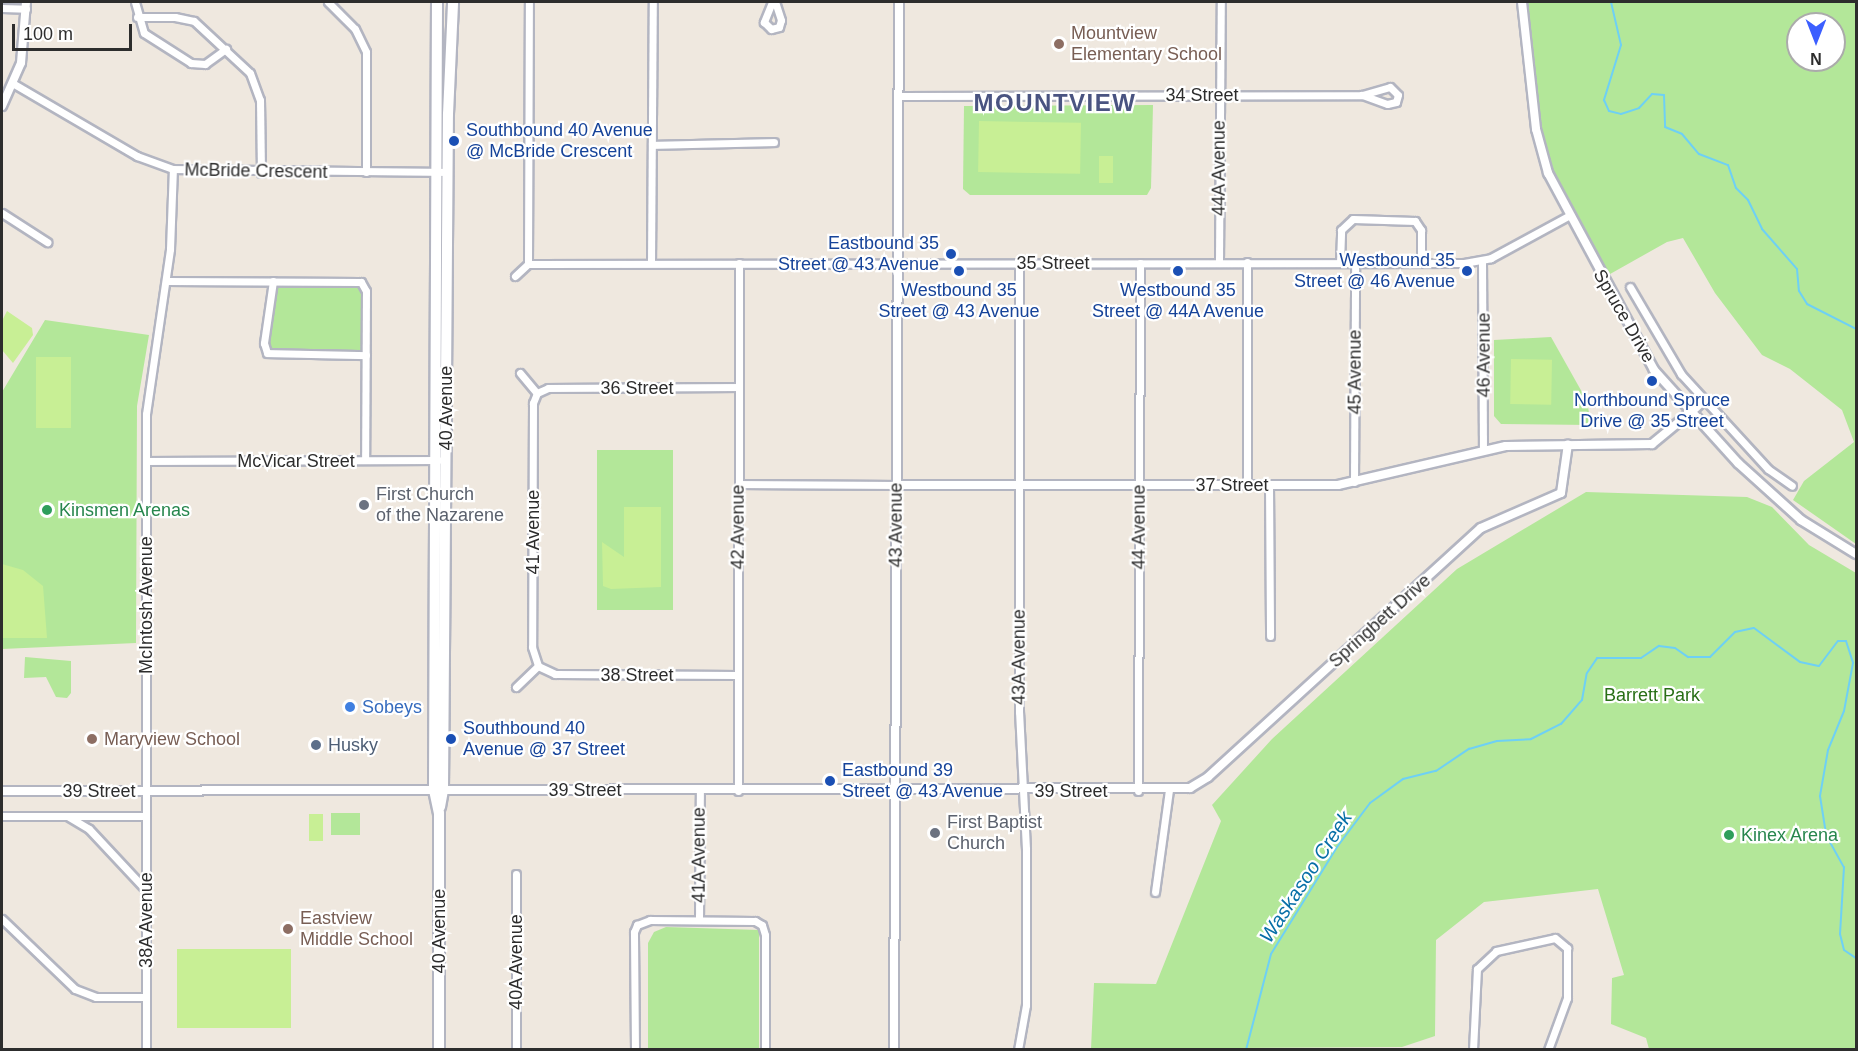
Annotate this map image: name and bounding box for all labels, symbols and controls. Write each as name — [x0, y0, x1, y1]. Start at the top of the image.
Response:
scale bar — [15, 12, 135, 50]
north arrow — [1786, 12, 1846, 72]
place label: Mountview Elementary School — [1071, 23, 1222, 66]
text: 100 m — [23, 24, 73, 44]
marker: Mountview Elementary School — [1052, 37, 1066, 51]
text: N — [1810, 50, 1822, 67]
street label: 34 Street — [1165, 84, 1239, 106]
district label: MOUNTVIEW — [974, 89, 1136, 117]
street label: 44A Avenue — [1208, 119, 1230, 217]
place label: Southbound 40 Avenue @ McBride Crescent — [466, 120, 654, 162]
marker: Southbound 40 Avenue @ McBride Crescent — [447, 134, 461, 148]
street label: McBride Crescent — [184, 159, 328, 183]
place label: Eastbound 35 Street @ 43 Avenue — [777, 233, 939, 276]
marker: Eastbound 35 Street @ 43 Avenue — [944, 247, 958, 261]
place label: Westbound 35 Street @ 46 Avenue — [1293, 250, 1455, 292]
street label: 35 Street — [1016, 252, 1090, 274]
marker: Westbound 35 Street @ 43 Avenue — [952, 264, 966, 278]
marker: Westbound 35 Street @ 44A Avenue — [1171, 264, 1185, 278]
marker: Westbound 35 Street @ 46 Avenue — [1460, 264, 1474, 278]
street label: Spruce Drive — [1589, 266, 1659, 366]
place label: Westbound 35 Street @ 43 Avenue — [878, 280, 1040, 322]
place label: Westbound 35 Street @ 44A Avenue — [1091, 280, 1265, 322]
street label: 46 Avenue — [1473, 312, 1495, 398]
street label: 45 Avenue — [1344, 329, 1366, 415]
street label: 40 Avenue — [435, 365, 457, 451]
marker: Northbound Spruce Drive @ 35 Street — [1645, 374, 1659, 388]
street label: 36 Street — [600, 377, 674, 399]
place label: Northbound Spruce Drive @ 35 Street — [1574, 390, 1730, 432]
street label: McVicar Street — [237, 450, 355, 472]
street label: 37 Street — [1195, 474, 1269, 496]
street label: 43 Avenue — [885, 482, 907, 568]
place label: First Church of the Nazarene — [376, 484, 504, 526]
street label: 42 Avenue — [727, 484, 749, 570]
street label: 44 Avenue — [1128, 484, 1150, 570]
street label: 41 Avenue — [522, 489, 544, 575]
marker: First Church of the Nazarene — [357, 498, 371, 512]
place label: Kinsmen Arenas — [59, 499, 191, 521]
marker: Kinsmen Arenas — [40, 503, 54, 517]
street label: McIntosh Avenue — [135, 536, 157, 674]
street label: Springbett Drive — [1325, 570, 1435, 672]
street label: 43A Avenue — [1008, 608, 1030, 706]
street label: 38 Street — [600, 664, 674, 686]
park label: Barrett Park — [1604, 684, 1700, 706]
place label: Sobeys — [362, 696, 422, 718]
marker: Sobeys — [343, 700, 357, 714]
place label: Southbound 40 Avenue @ 37 Street — [463, 718, 625, 760]
place label: Maryview School — [104, 728, 240, 750]
marker: Maryview School — [85, 732, 99, 746]
marker: Southbound 40 Avenue @ 37 Street — [444, 732, 458, 746]
place label: Husky — [328, 734, 378, 756]
marker: Husky — [309, 738, 323, 752]
place label: Eastbound 39 Street @ 43 Avenue — [842, 760, 1004, 802]
marker: Eastbound 39 Street @ 43 Avenue — [823, 774, 837, 788]
street label: 39 Street — [548, 779, 622, 801]
street label: 39 Street — [62, 780, 136, 802]
street label: 39 Street — [1034, 780, 1108, 802]
street label: 41A Avenue — [688, 806, 710, 904]
water label: Waskasoo Creek — [1255, 807, 1357, 947]
place label: First Baptist Church — [947, 812, 1042, 854]
place label: Kinex Arena — [1741, 824, 1839, 846]
marker: First Baptist Church — [928, 826, 942, 840]
marker: Kinex Arena — [1722, 828, 1736, 842]
street label: 38A Avenue — [135, 871, 157, 969]
street label: 40 Avenue — [428, 888, 450, 974]
place label: Eastview Middle School — [300, 908, 413, 950]
street label: 40A Avenue — [505, 913, 527, 1011]
marker: Eastview Middle School — [281, 922, 295, 936]

